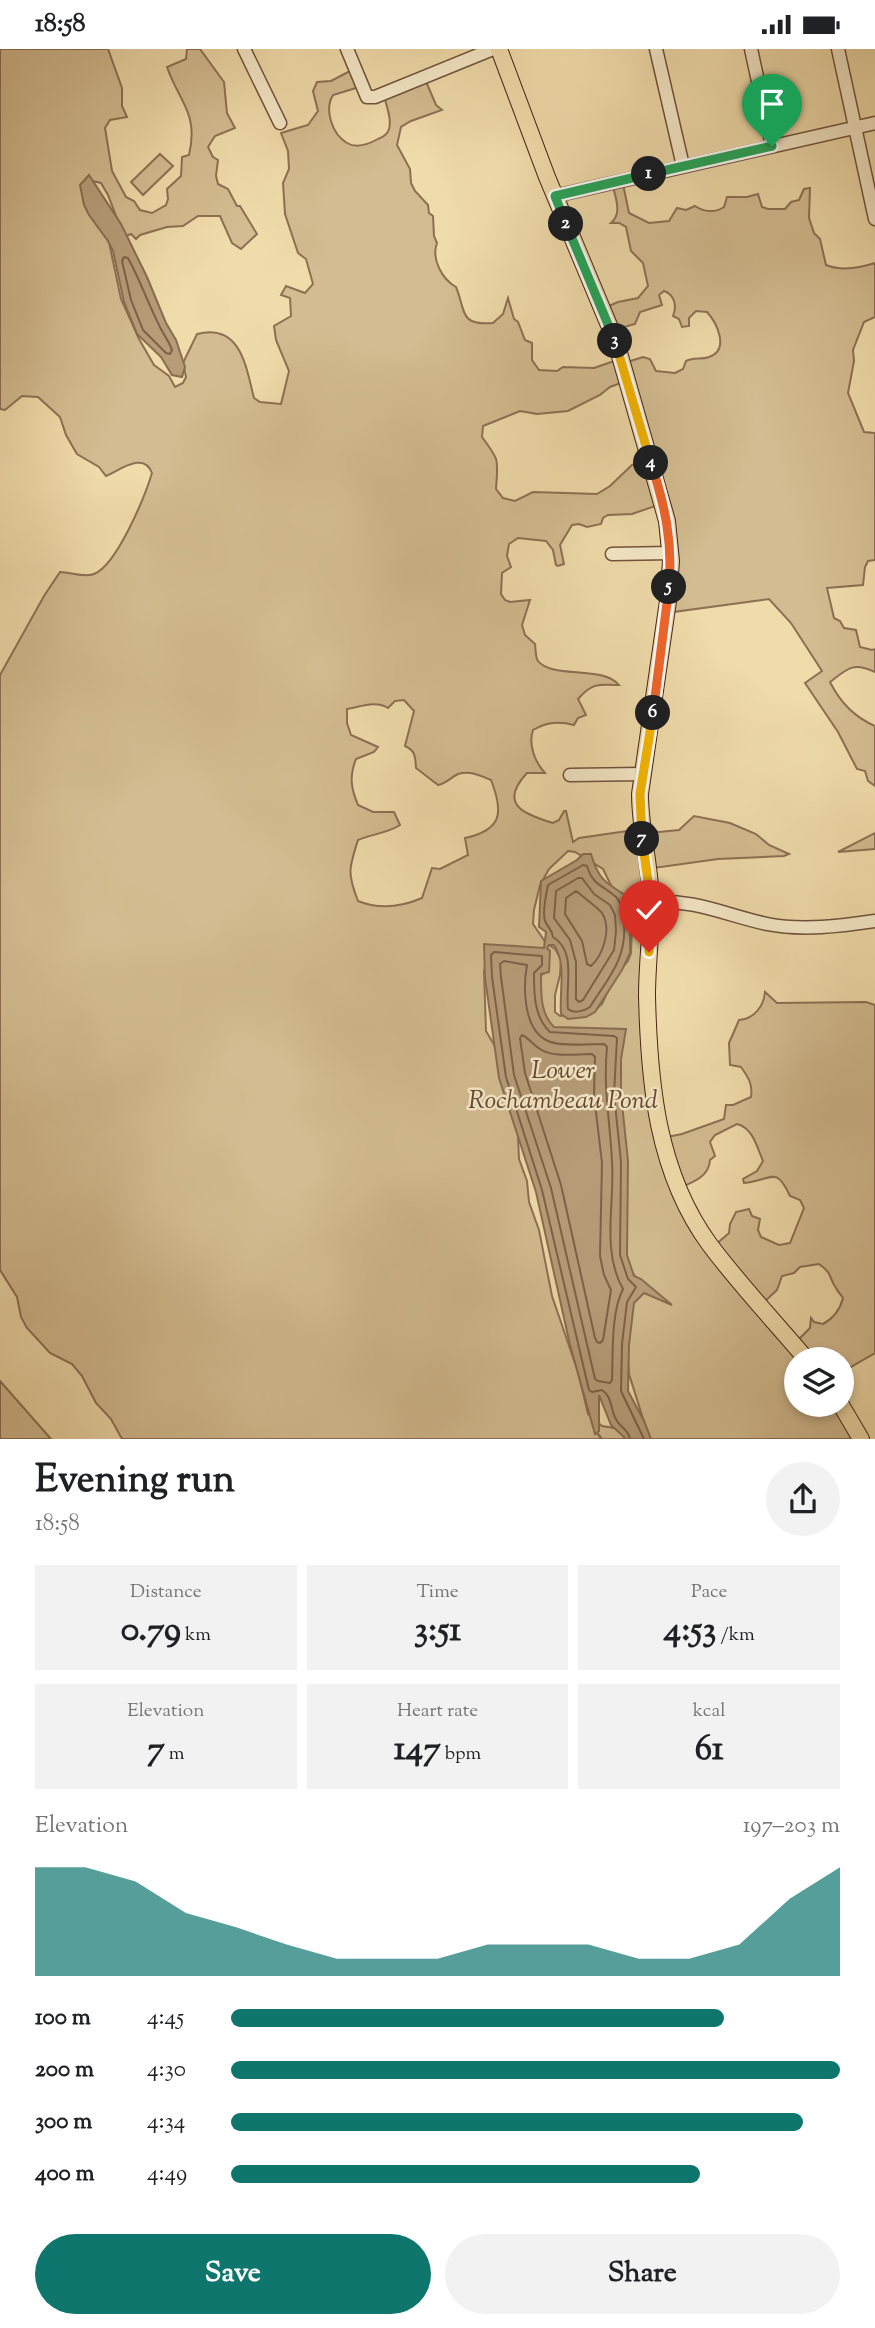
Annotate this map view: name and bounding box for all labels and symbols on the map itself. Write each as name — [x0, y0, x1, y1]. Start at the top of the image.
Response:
pin — [742, 74, 802, 146]
pin: 1 — [632, 157, 666, 191]
pin: 2 — [548, 207, 584, 241]
pin: 3 — [598, 323, 632, 359]
pin: 4 — [634, 445, 668, 481]
pin: 5 — [652, 569, 686, 605]
pin: 6 — [636, 695, 670, 731]
pin: 7 — [624, 821, 660, 857]
pin — [619, 880, 679, 952]
water label: Lower Rochambeau Pond — [468, 1053, 658, 1120]

